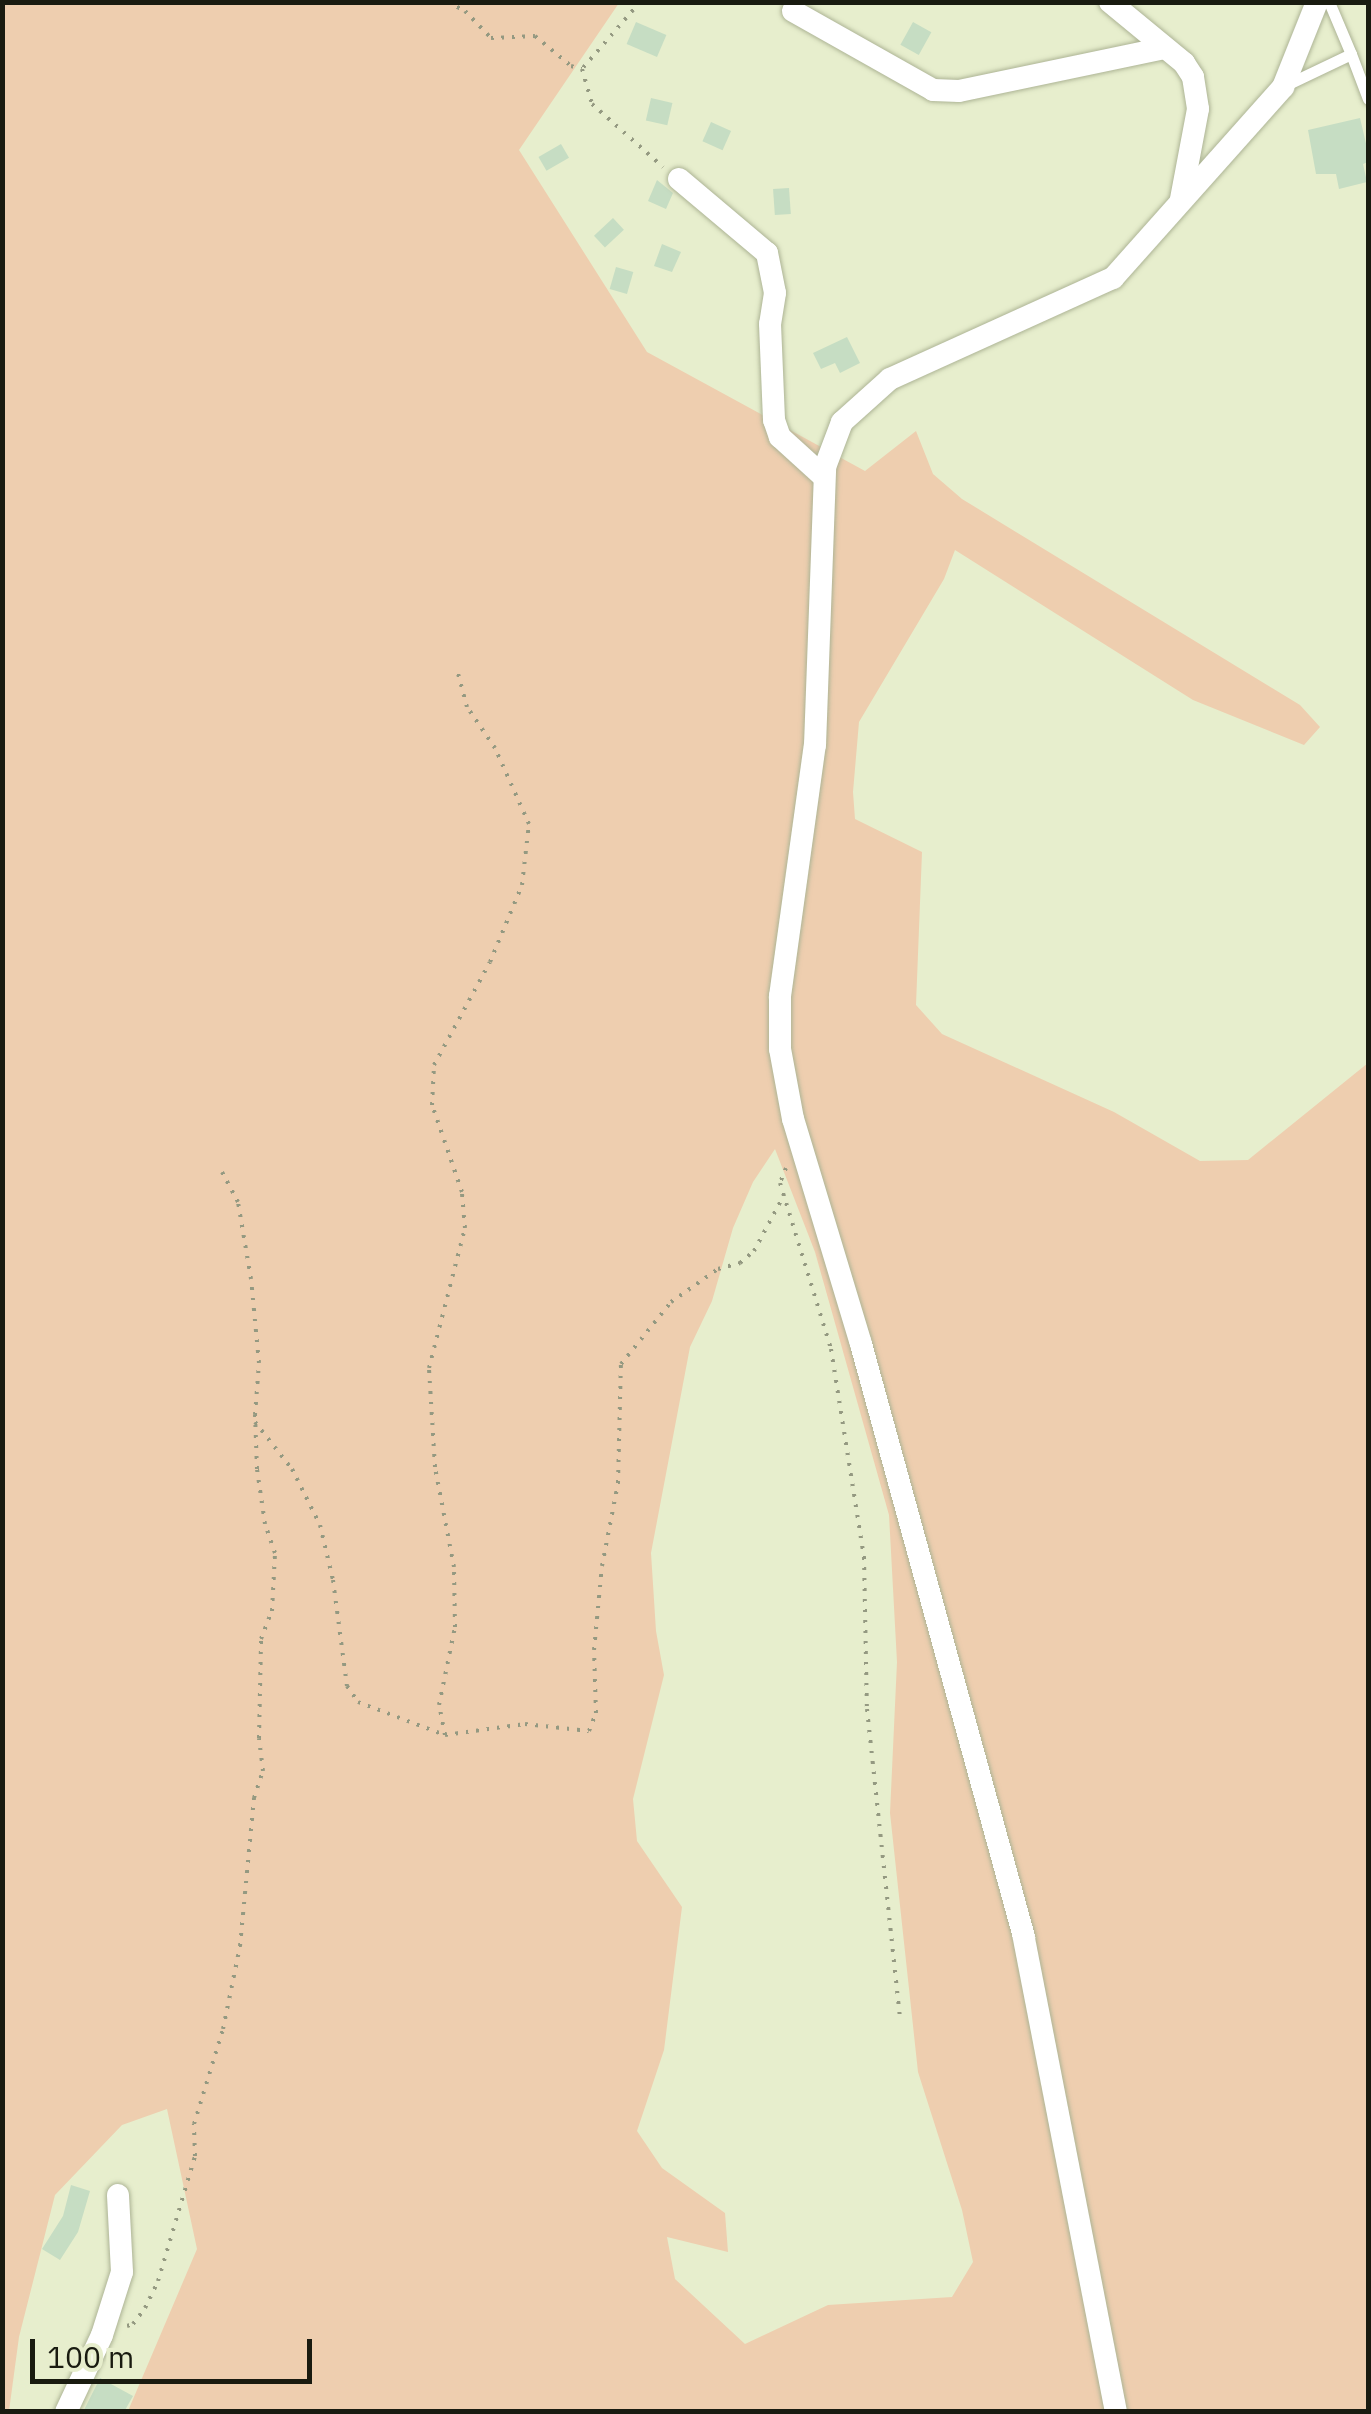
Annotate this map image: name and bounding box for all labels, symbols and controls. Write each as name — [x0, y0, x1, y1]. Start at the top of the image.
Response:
scale bar — [35, 2319, 318, 2381]
text: 100 m — [47, 2337, 134, 2376]

